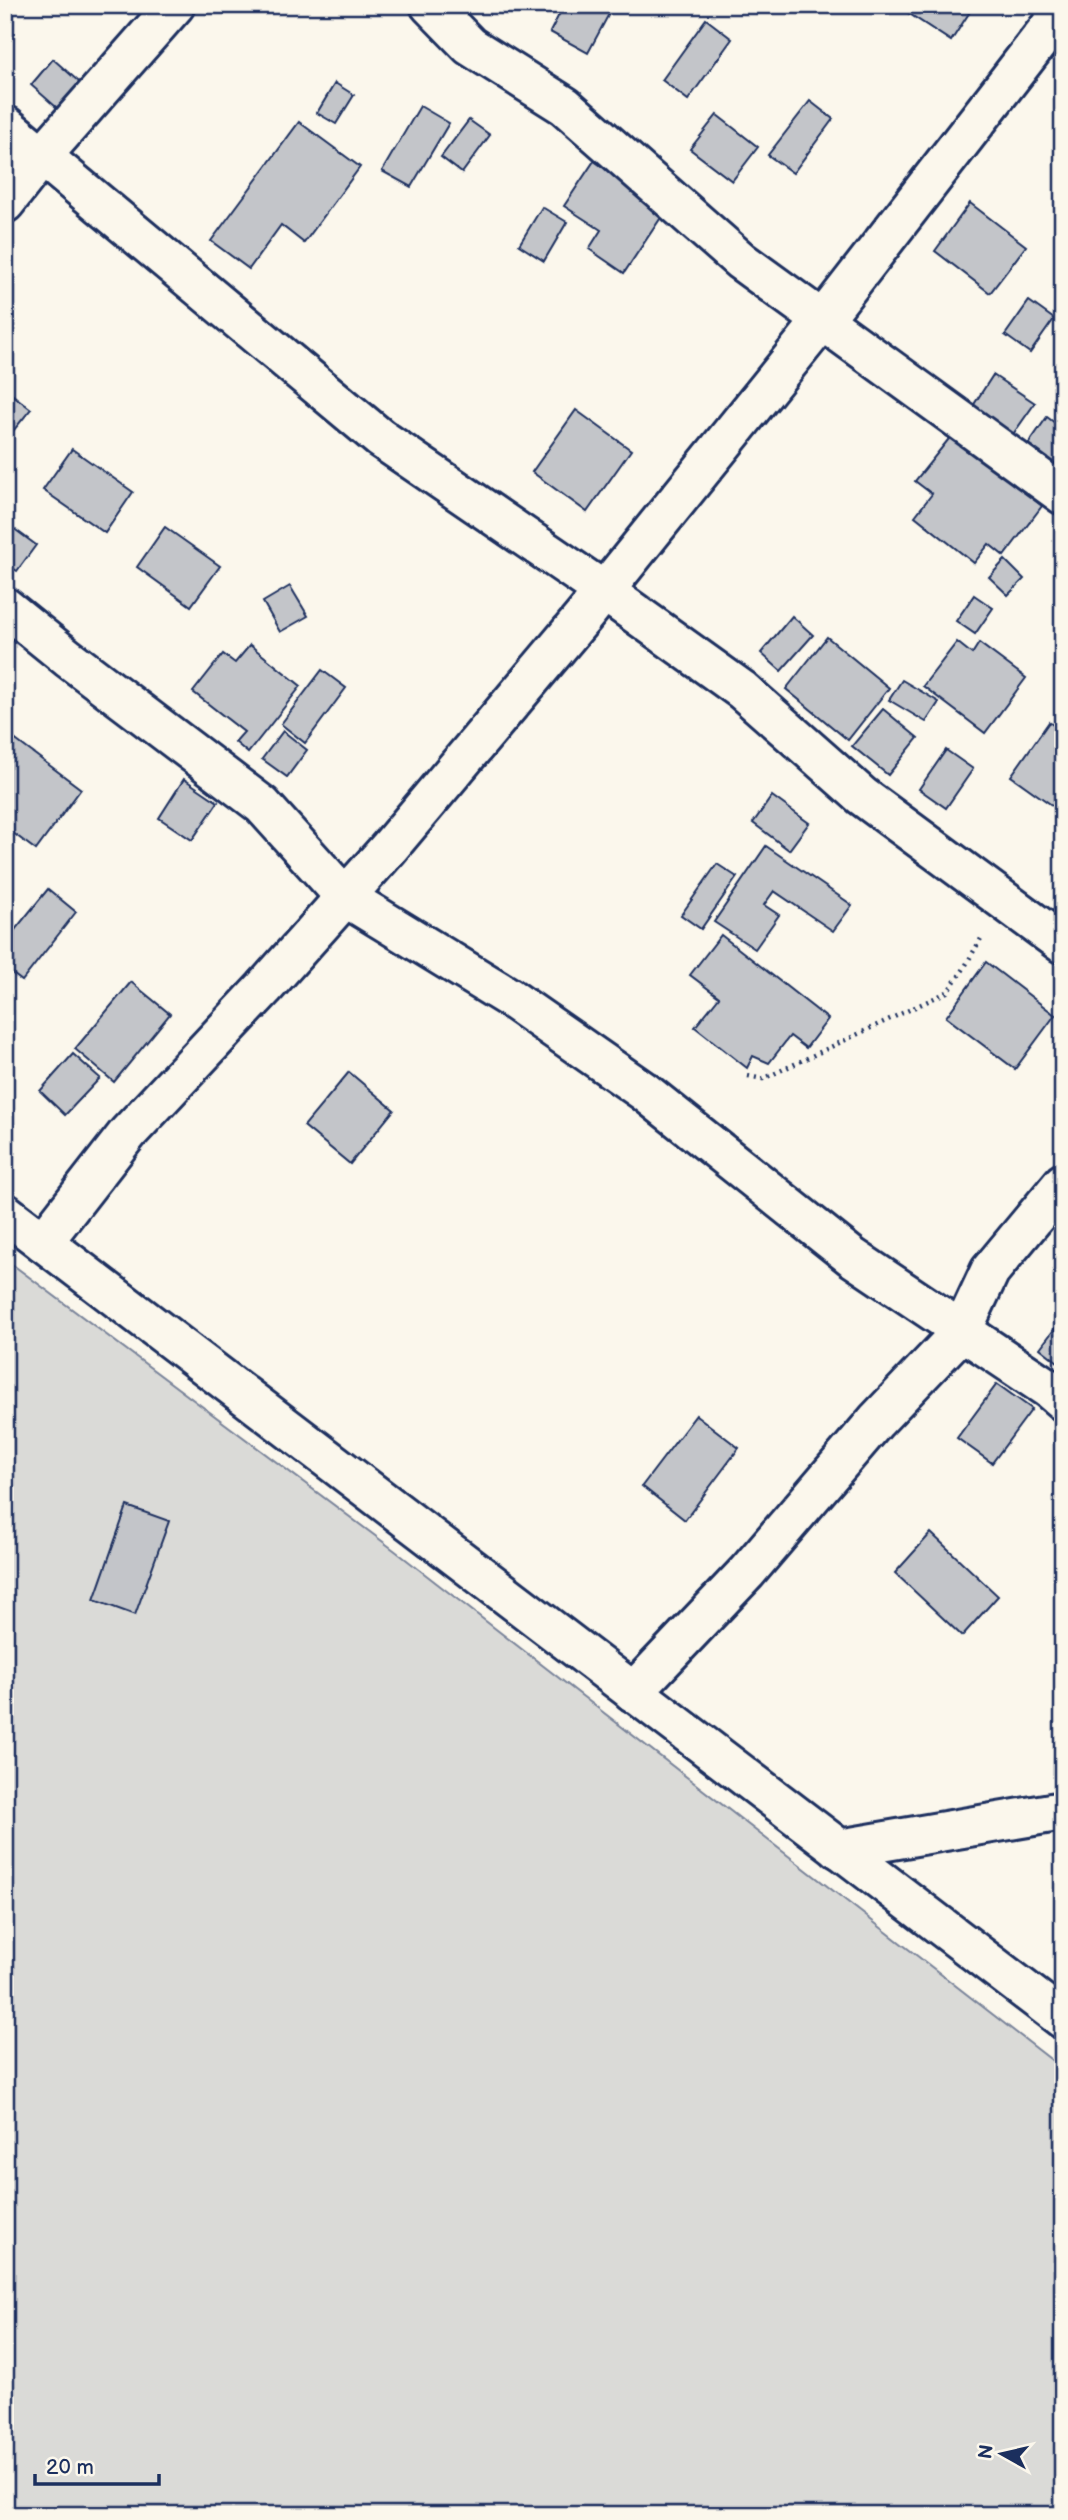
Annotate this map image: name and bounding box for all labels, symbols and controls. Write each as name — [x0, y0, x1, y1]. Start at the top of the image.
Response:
north arrow — [967, 2418, 1036, 2488]
scale bar — [35, 2443, 159, 2487]
text: N — [974, 2443, 999, 2461]
text: 20 m — [46, 2455, 94, 2480]

